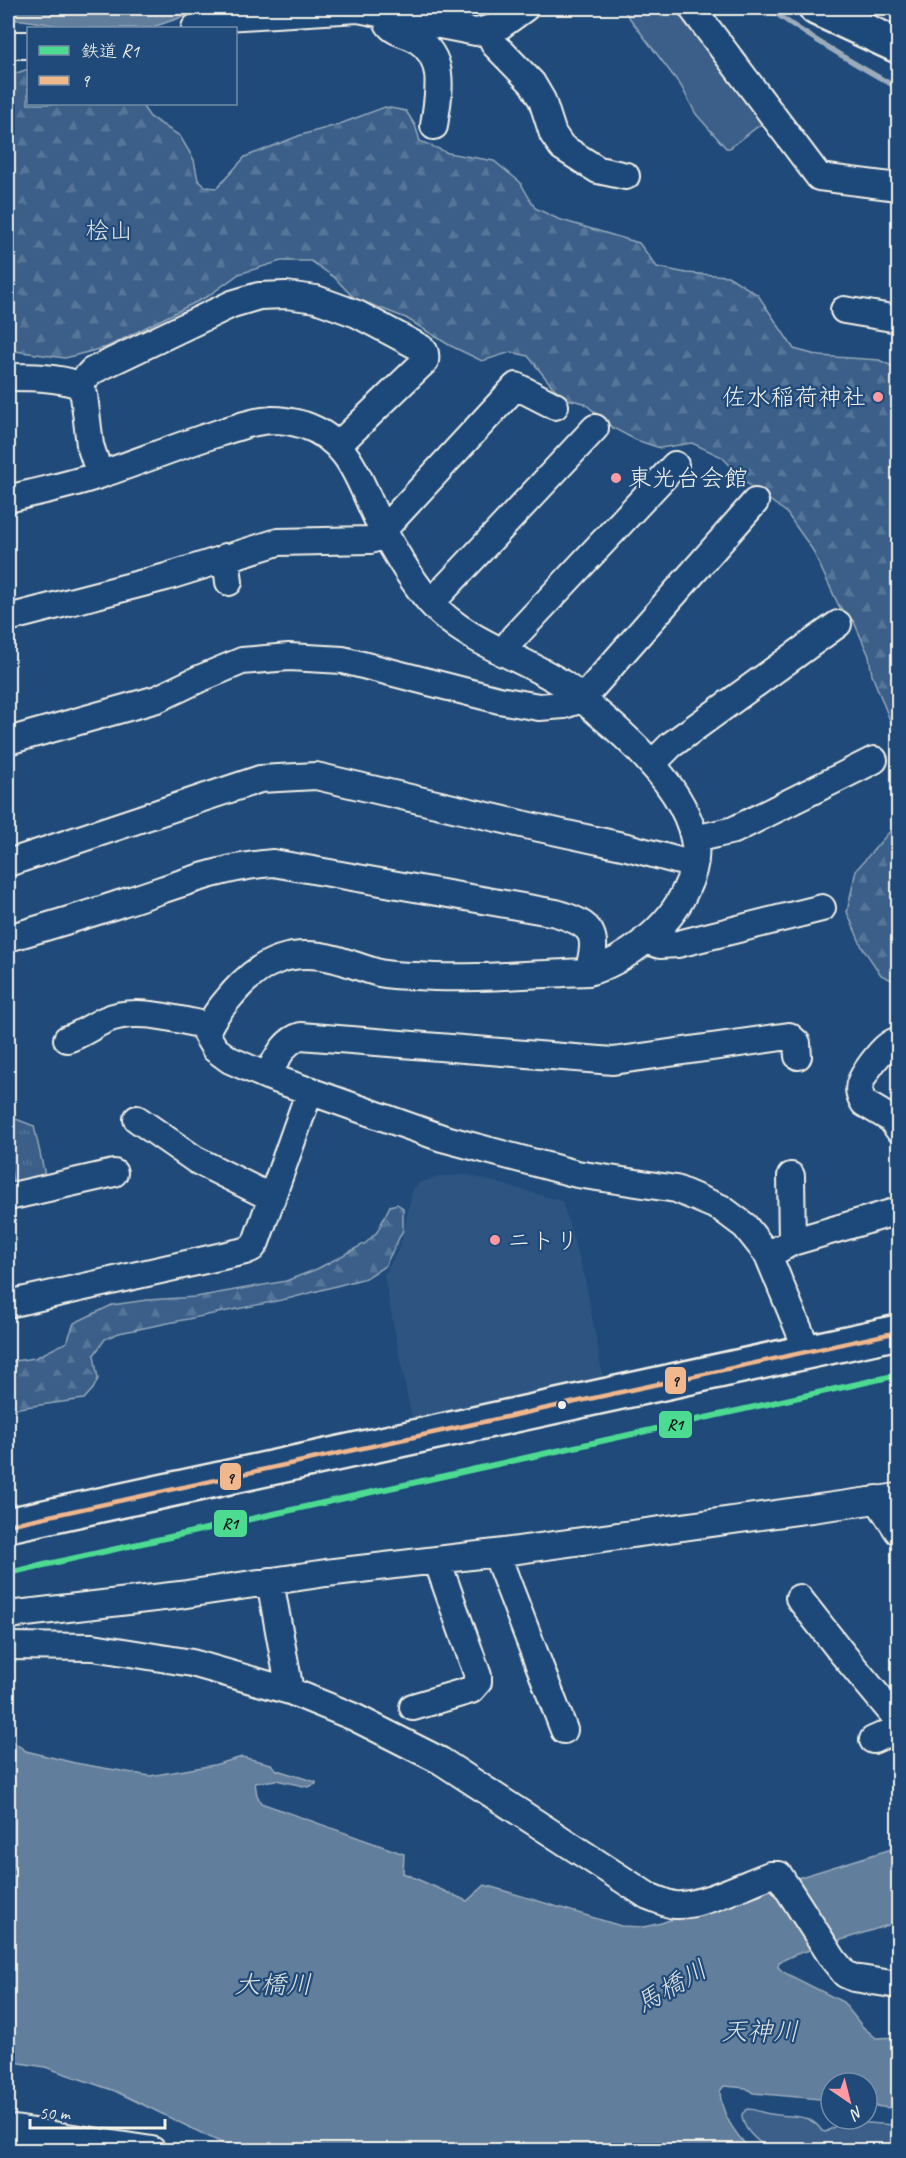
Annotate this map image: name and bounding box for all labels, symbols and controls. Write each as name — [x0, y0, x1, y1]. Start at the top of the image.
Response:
legend — [27, 27, 237, 105]
text: 鉄道 R1 — [81, 40, 140, 62]
text: 9 — [81, 70, 91, 92]
park label: 桧山 — [85, 215, 133, 245]
place label: 佐水稲荷神社 — [722, 382, 866, 412]
marker: 佐水稲荷神社 — [871, 390, 885, 404]
place label: 東光台会館 — [628, 463, 748, 493]
marker: 東光台会館 — [609, 471, 623, 485]
place label: ニトリ — [507, 1225, 579, 1255]
marker: ニトリ — [488, 1233, 502, 1247]
line badge: 9 — [664, 1366, 687, 1395]
text: 9 — [671, 1371, 680, 1391]
unlabelled marker — [556, 1399, 568, 1411]
line badge: R1 — [658, 1410, 693, 1439]
text: R1 — [667, 1415, 685, 1435]
line badge: 9 — [219, 1462, 242, 1491]
text: 9 — [226, 1468, 235, 1488]
line badge: R1 — [213, 1509, 248, 1538]
text: R1 — [222, 1514, 240, 1534]
water label: 馬橋川 — [629, 1953, 713, 2020]
water label: 大橋川 — [234, 1968, 312, 2001]
water label: 天神川 — [721, 2015, 799, 2048]
north arrow — [819, 2071, 879, 2131]
scale bar — [30, 2092, 165, 2130]
text: N — [845, 2101, 867, 2125]
text: 50 m — [39, 2102, 72, 2124]

